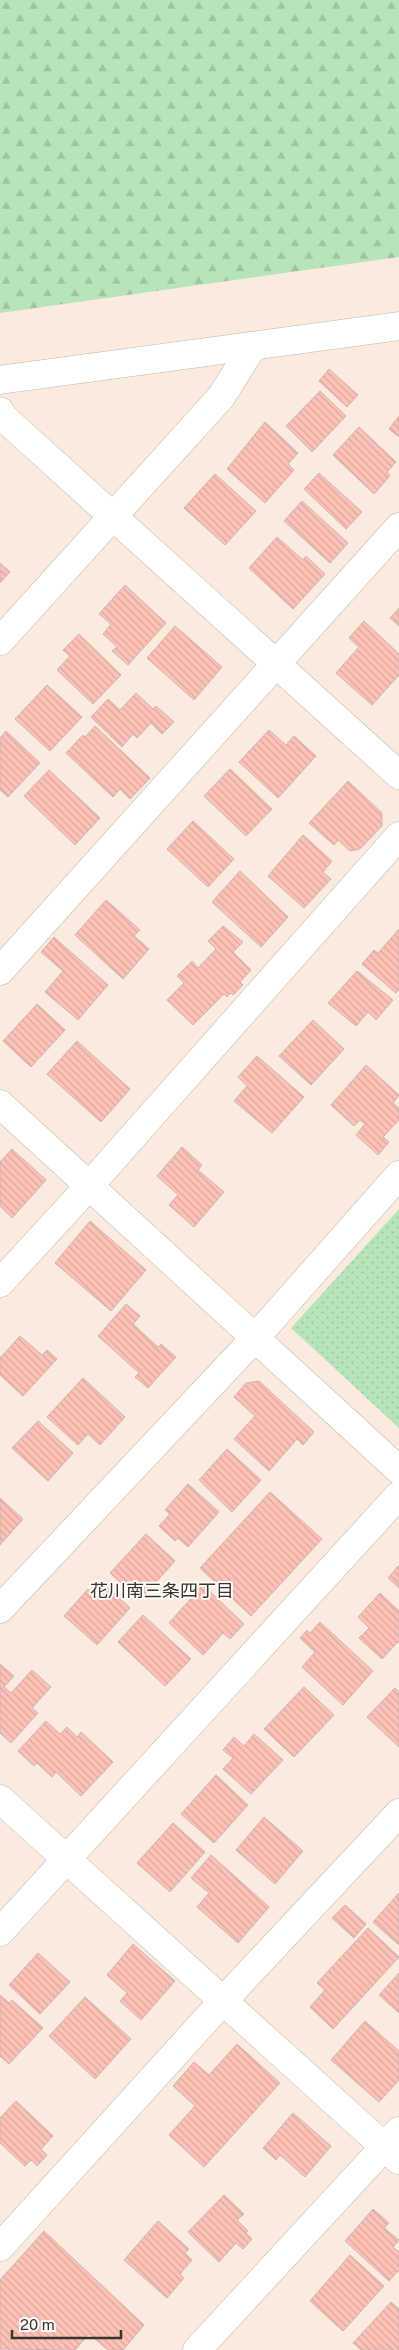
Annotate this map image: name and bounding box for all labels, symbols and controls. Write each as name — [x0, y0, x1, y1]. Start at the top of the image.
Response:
district label: 花川南三条四丁目 — [90, 1580, 234, 1601]
scale bar — [12, 2308, 121, 2340]
text: 20 m — [20, 2316, 55, 2333]

